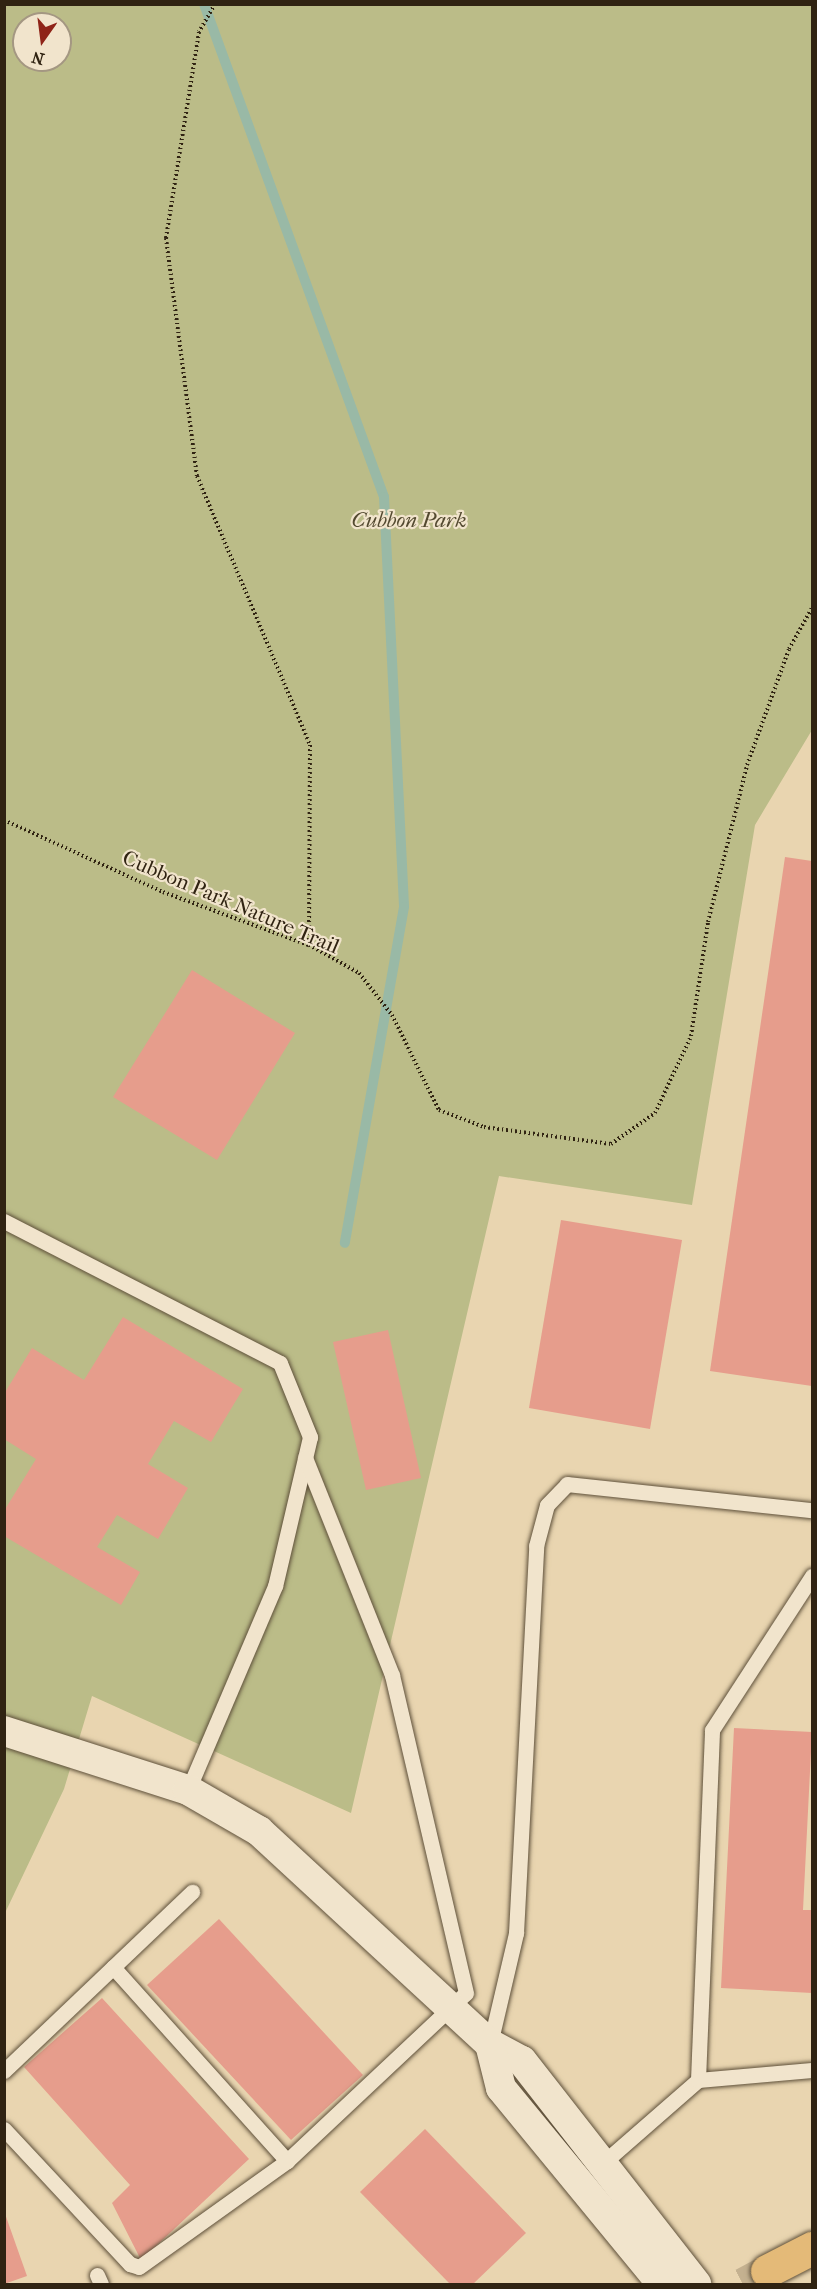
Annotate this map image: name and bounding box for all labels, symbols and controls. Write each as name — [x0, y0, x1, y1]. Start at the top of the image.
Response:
north arrow — [12, 12, 72, 72]
text: N — [30, 47, 46, 69]
park label: Cubbon Park — [352, 507, 466, 533]
street label: Cubbon Park Nature Trail — [119, 845, 343, 959]

